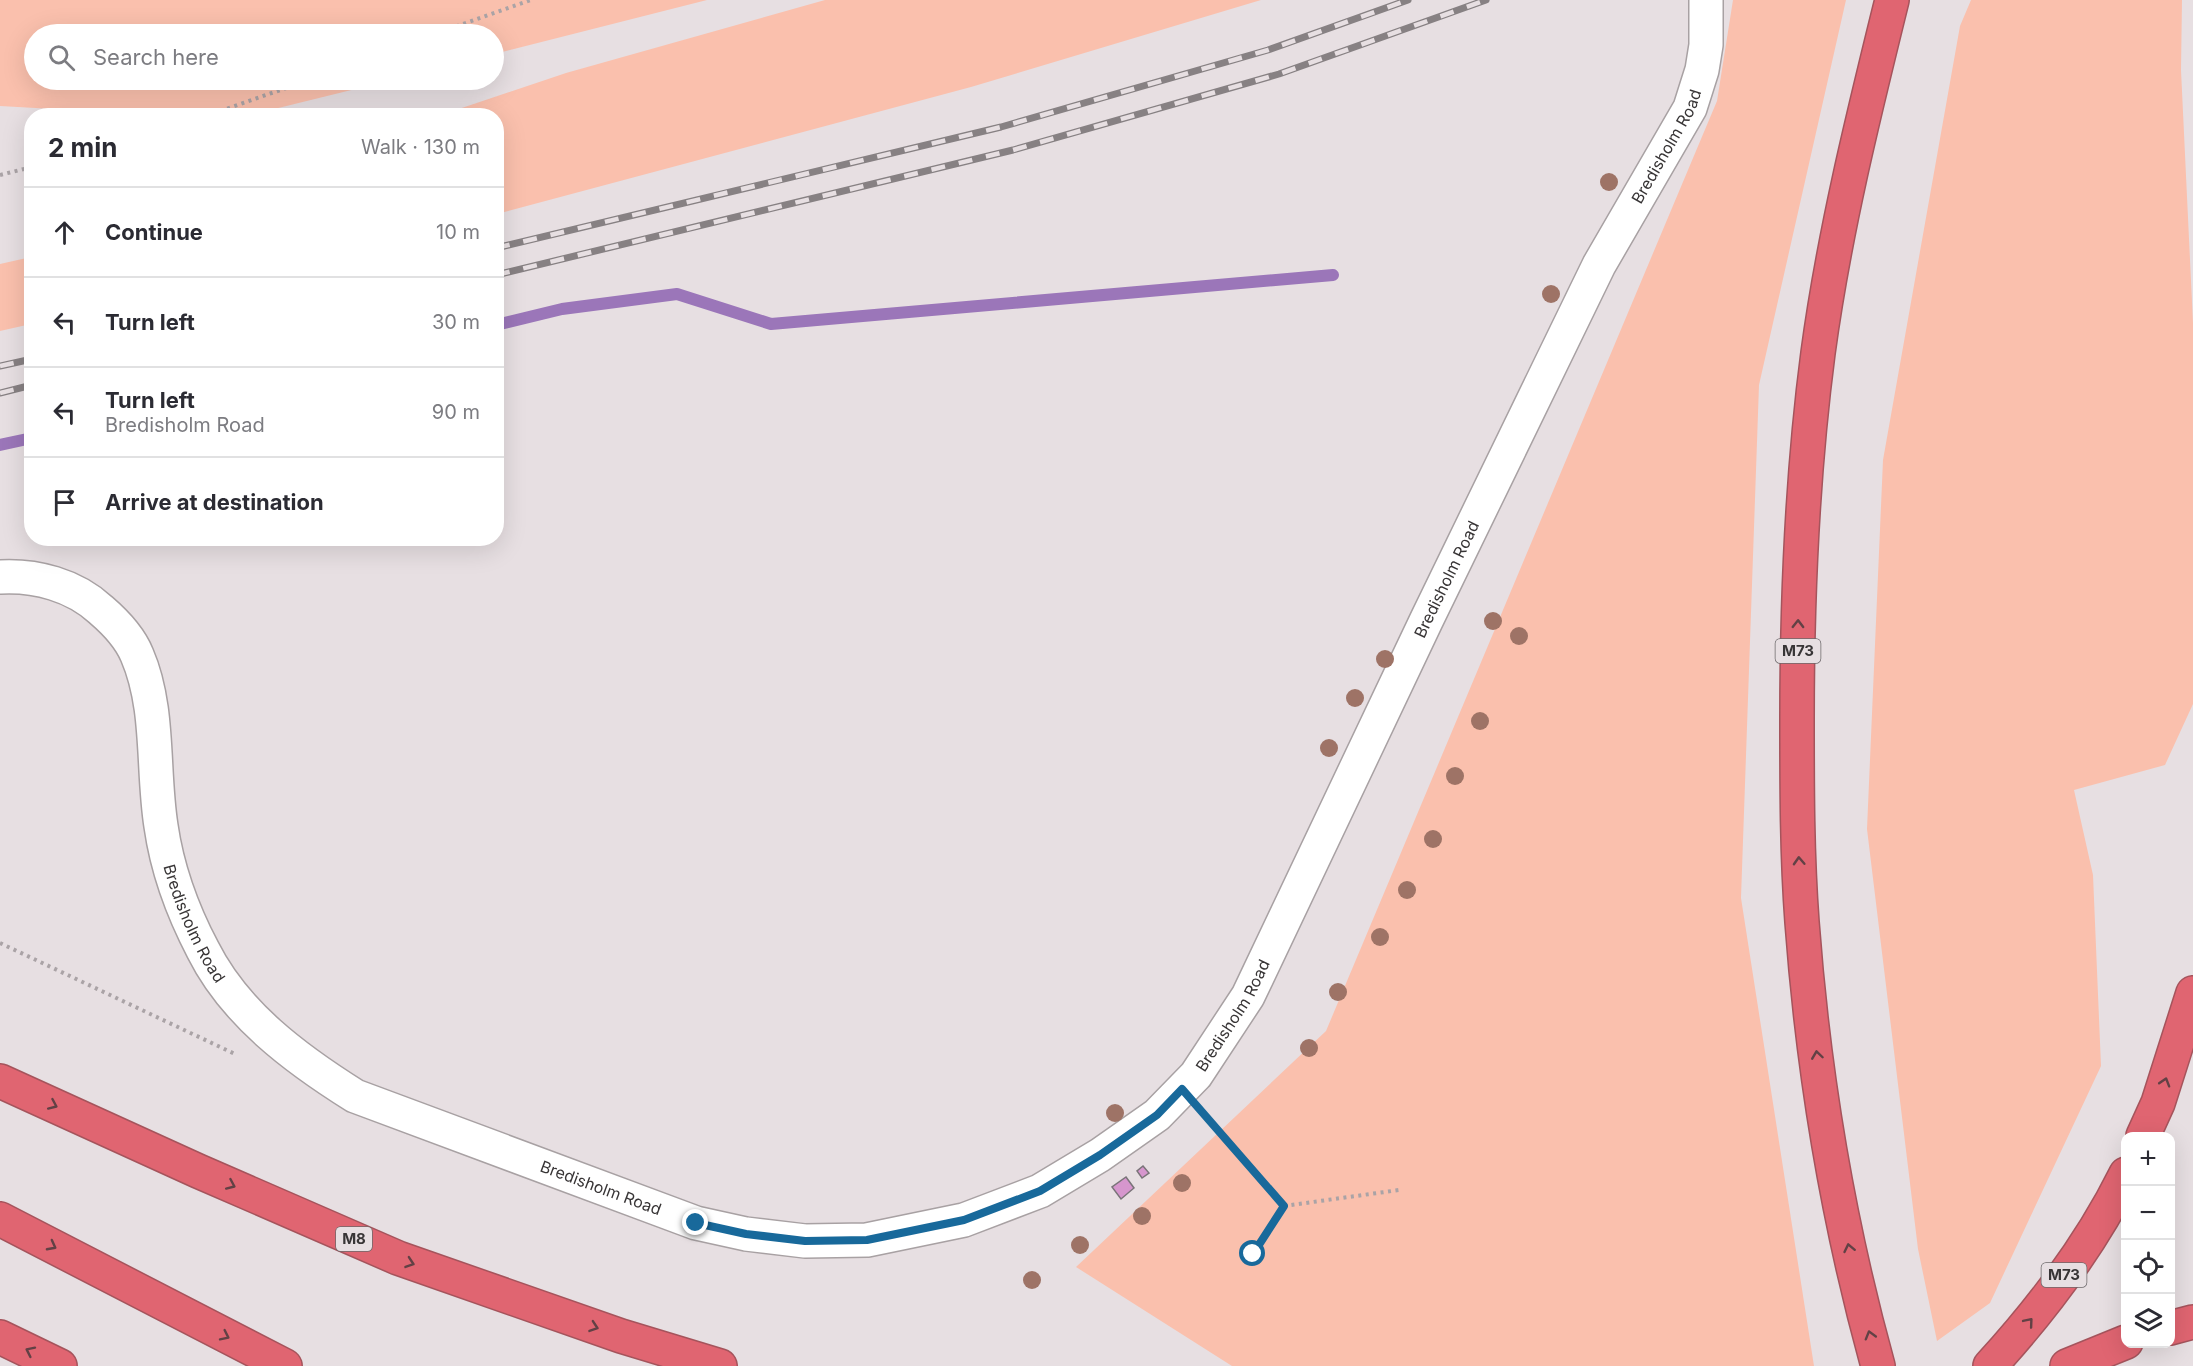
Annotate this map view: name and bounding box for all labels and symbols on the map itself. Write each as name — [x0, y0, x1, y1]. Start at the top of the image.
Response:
street label: Bredisholm Road — [1627, 87, 1705, 207]
street label: Bredisholm Road — [1409, 517, 1483, 641]
one-way arrow — [1792, 620, 1804, 629]
road number: M73 — [1776, 639, 1820, 663]
one-way arrow — [1793, 857, 1806, 866]
street label: Bredisholm Road — [159, 862, 230, 986]
street label: Bredisholm Road — [1191, 956, 1274, 1075]
one-way arrow — [1811, 1051, 1823, 1060]
one-way arrow — [2158, 1077, 2170, 1088]
one-way arrow — [47, 1098, 58, 1110]
street label: Bredisholm Road — [538, 1156, 664, 1219]
one-way arrow — [225, 1178, 236, 1190]
route end — [682, 1209, 708, 1235]
road number: M8 — [336, 1227, 372, 1251]
one-way arrow — [46, 1239, 57, 1251]
route start — [1239, 1240, 1265, 1266]
one-way arrow — [1843, 1243, 1856, 1253]
one-way arrow — [404, 1255, 415, 1268]
road number: M73 — [2042, 1263, 2086, 1287]
one-way arrow — [2022, 1318, 2033, 1329]
one-way arrow — [588, 1319, 599, 1332]
one-way arrow — [218, 1329, 229, 1341]
one-way arrow — [1865, 1331, 1877, 1341]
one-way arrow — [26, 1347, 37, 1359]

